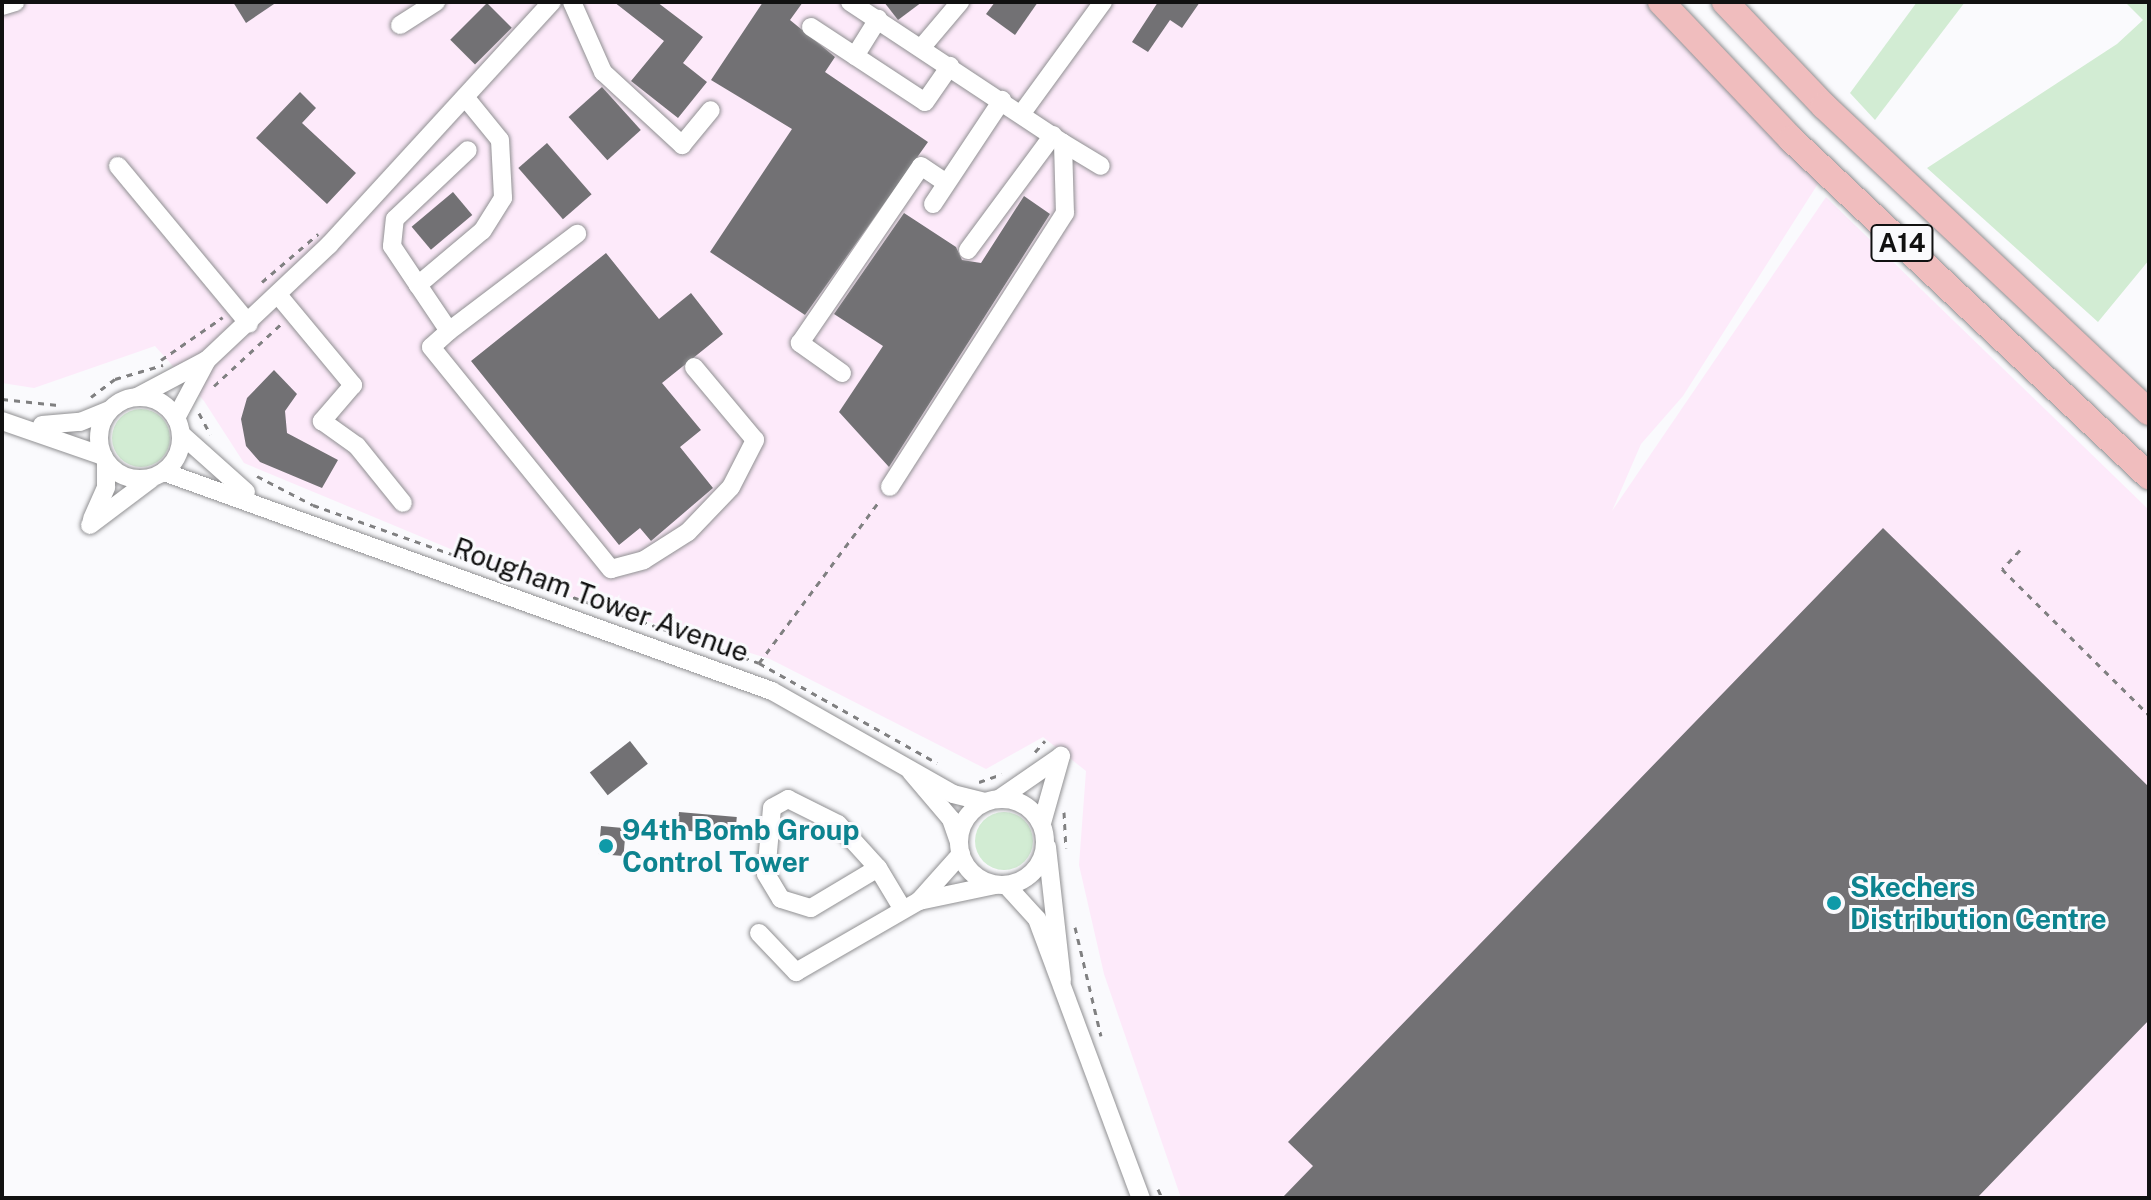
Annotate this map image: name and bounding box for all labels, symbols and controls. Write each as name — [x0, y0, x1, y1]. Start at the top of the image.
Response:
road number: A14 — [1870, 221, 1934, 265]
street label: Rougham Tower Avenue — [449, 531, 753, 669]
place label: 94th Bomb Group Control Tower — [622, 813, 860, 879]
marker: 94th Bomb Group Control Tower — [597, 837, 615, 855]
place label: Skechers Distribution Centre — [1850, 870, 2107, 936]
marker: Skechers Distribution Centre — [1825, 894, 1843, 912]

